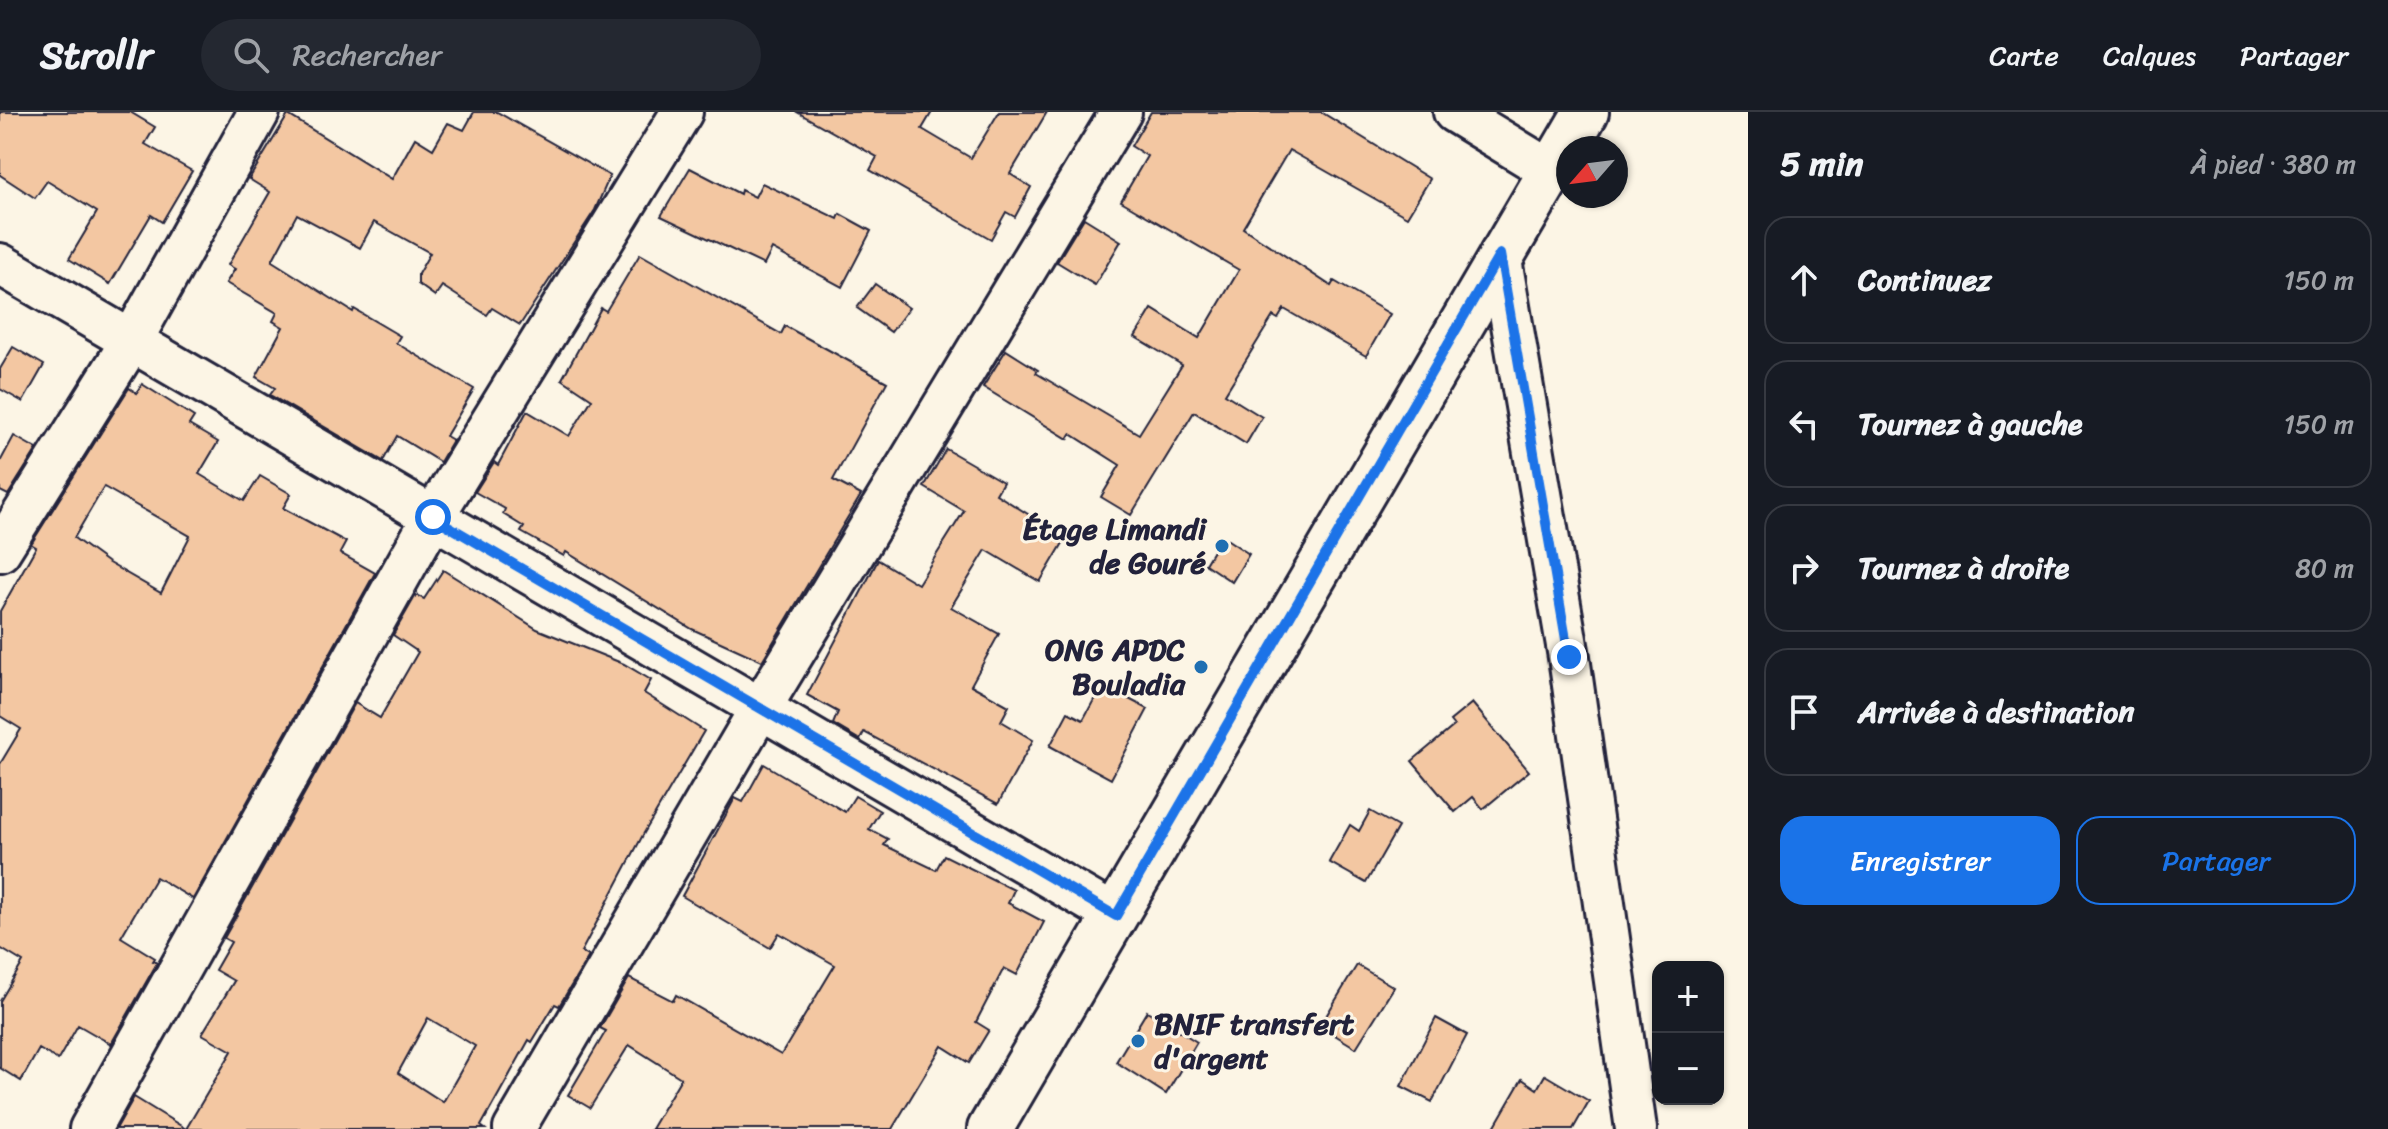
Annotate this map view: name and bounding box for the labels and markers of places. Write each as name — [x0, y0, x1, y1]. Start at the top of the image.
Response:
place label: Étage Limandi de Gouré — [1022, 502, 1208, 590]
marker: Étage Limandi de Gouré — [1213, 537, 1231, 555]
place label: ONG APDC Bouladia — [1045, 623, 1186, 711]
marker: ONG APDC Bouladia — [1192, 658, 1210, 676]
place label: BNIF transfert d'argent — [1154, 997, 1354, 1085]
marker: BNIF transfert d'argent — [1129, 1032, 1147, 1050]

